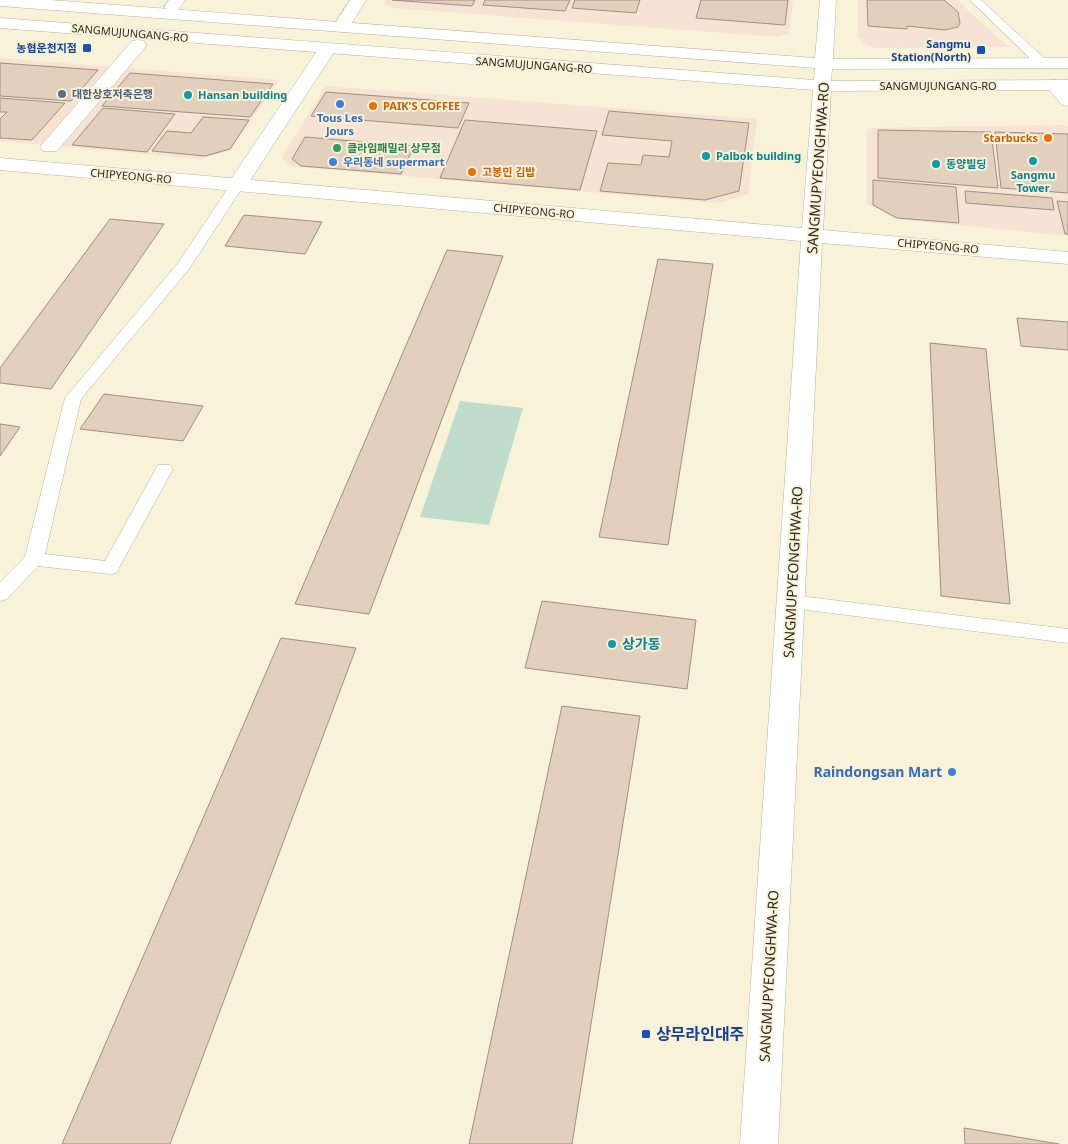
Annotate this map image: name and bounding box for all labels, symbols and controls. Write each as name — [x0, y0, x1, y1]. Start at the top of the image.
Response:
street label: SANGMUJUNGANG-RO — [71, 20, 189, 45]
place label: Sangmu Station(North) — [891, 36, 971, 64]
place label: 농협운천지점 — [16, 40, 77, 55]
marker: 농협운천지점 — [81, 42, 93, 54]
marker: Sangmu Station(North) — [975, 44, 987, 56]
street label: SANGMUJUNGANG-RO — [475, 53, 593, 76]
street label: SANGMUJUNGANG-RO — [879, 78, 997, 93]
street label: SANGMUPYEONGHWA-RO — [802, 81, 833, 255]
place label: 대한상호저축은행 — [72, 86, 153, 101]
place label: Hansan building — [198, 87, 287, 102]
marker: 대한상호저축은행 — [56, 88, 68, 100]
marker: Hansan building — [182, 89, 194, 101]
marker: Tous Les Jours — [334, 98, 346, 110]
place label: PAIK'S COFFEE — [383, 98, 460, 113]
marker: PAIK'S COFFEE — [367, 100, 379, 112]
place label: Tous Les Jours — [317, 110, 364, 138]
place label: Starbucks — [984, 130, 1038, 145]
marker: Starbucks — [1042, 132, 1054, 144]
place label: 클라임패밀리 상무점 — [347, 140, 441, 155]
marker: 클라임패밀리 상무점 — [331, 142, 343, 154]
place label: Palbok building — [716, 148, 801, 163]
marker: Palbok building — [700, 150, 712, 162]
place label: 우리동네 supermart — [343, 154, 445, 169]
marker: Sangmu Tower — [1027, 155, 1039, 167]
marker: 우리동네 supermart — [327, 156, 339, 168]
place label: 동양빌딩 — [946, 156, 986, 171]
marker: 동양빌딩 — [930, 158, 942, 170]
street label: CHIPYEONG-RO — [90, 164, 172, 187]
place label: 고봉민 김밥 — [482, 164, 535, 179]
marker: 고봉민 김밥 — [466, 166, 478, 178]
place label: Sangmu Tower — [1011, 167, 1055, 195]
street label: CHIPYEONG-RO — [493, 199, 575, 222]
street label: CHIPYEONG-RO — [897, 234, 979, 257]
street label: SANGMUPYEONGHWA-RO — [779, 485, 806, 658]
place label: 상가동 — [622, 634, 661, 653]
marker: 상가동 — [606, 638, 618, 650]
place label: Raindongsan Mart — [814, 762, 942, 781]
marker: Raindongsan Mart — [946, 766, 958, 778]
street label: SANGMUPYEONGHWA-RO — [755, 889, 782, 1062]
place label: 상무라인대주 — [656, 1023, 745, 1045]
marker: 상무라인대주 — [640, 1028, 652, 1040]

